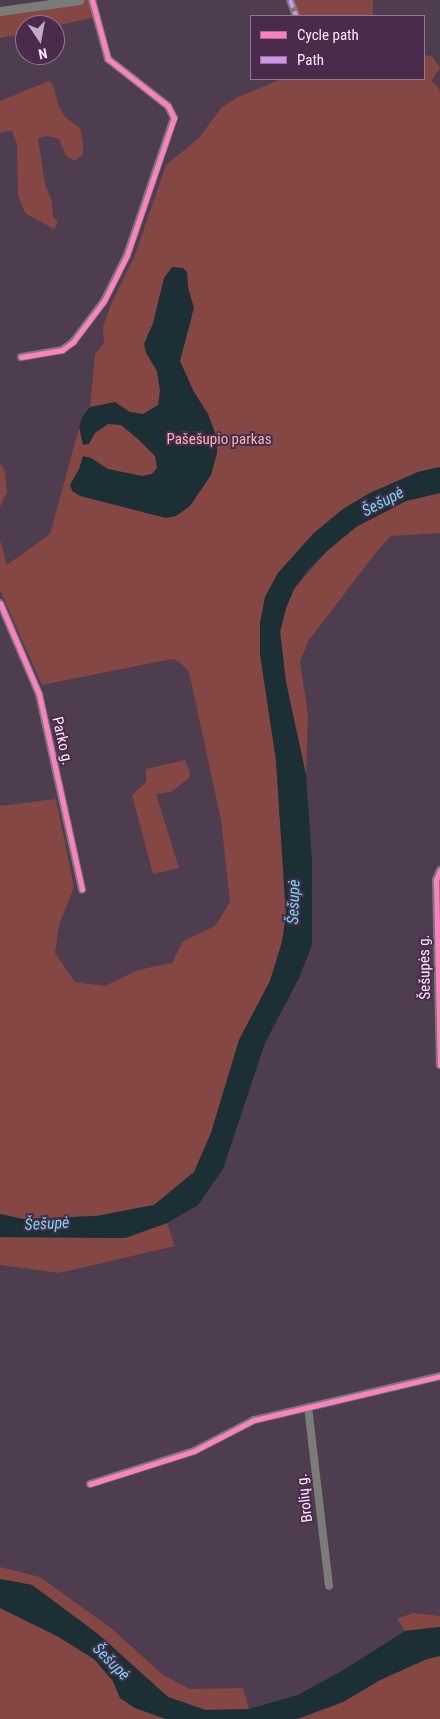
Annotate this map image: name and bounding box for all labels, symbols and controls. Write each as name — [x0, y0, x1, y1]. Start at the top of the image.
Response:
north arrow — [15, 15, 65, 65]
legend — [250, 15, 425, 80]
text: Cycle path — [297, 26, 359, 44]
text: N — [37, 45, 49, 62]
text: Path — [297, 51, 324, 69]
park label: Pašešupio parkas — [166, 431, 272, 449]
water label: Šešupė — [359, 483, 407, 521]
street label: Parko g. — [48, 715, 76, 767]
water label: Šešupė — [284, 879, 304, 925]
street label: Šešupės g. — [415, 934, 435, 1000]
water label: Šešupė — [24, 1213, 70, 1235]
street label: Brolių g. — [293, 1473, 317, 1523]
water label: Šešupė — [88, 1639, 134, 1685]

